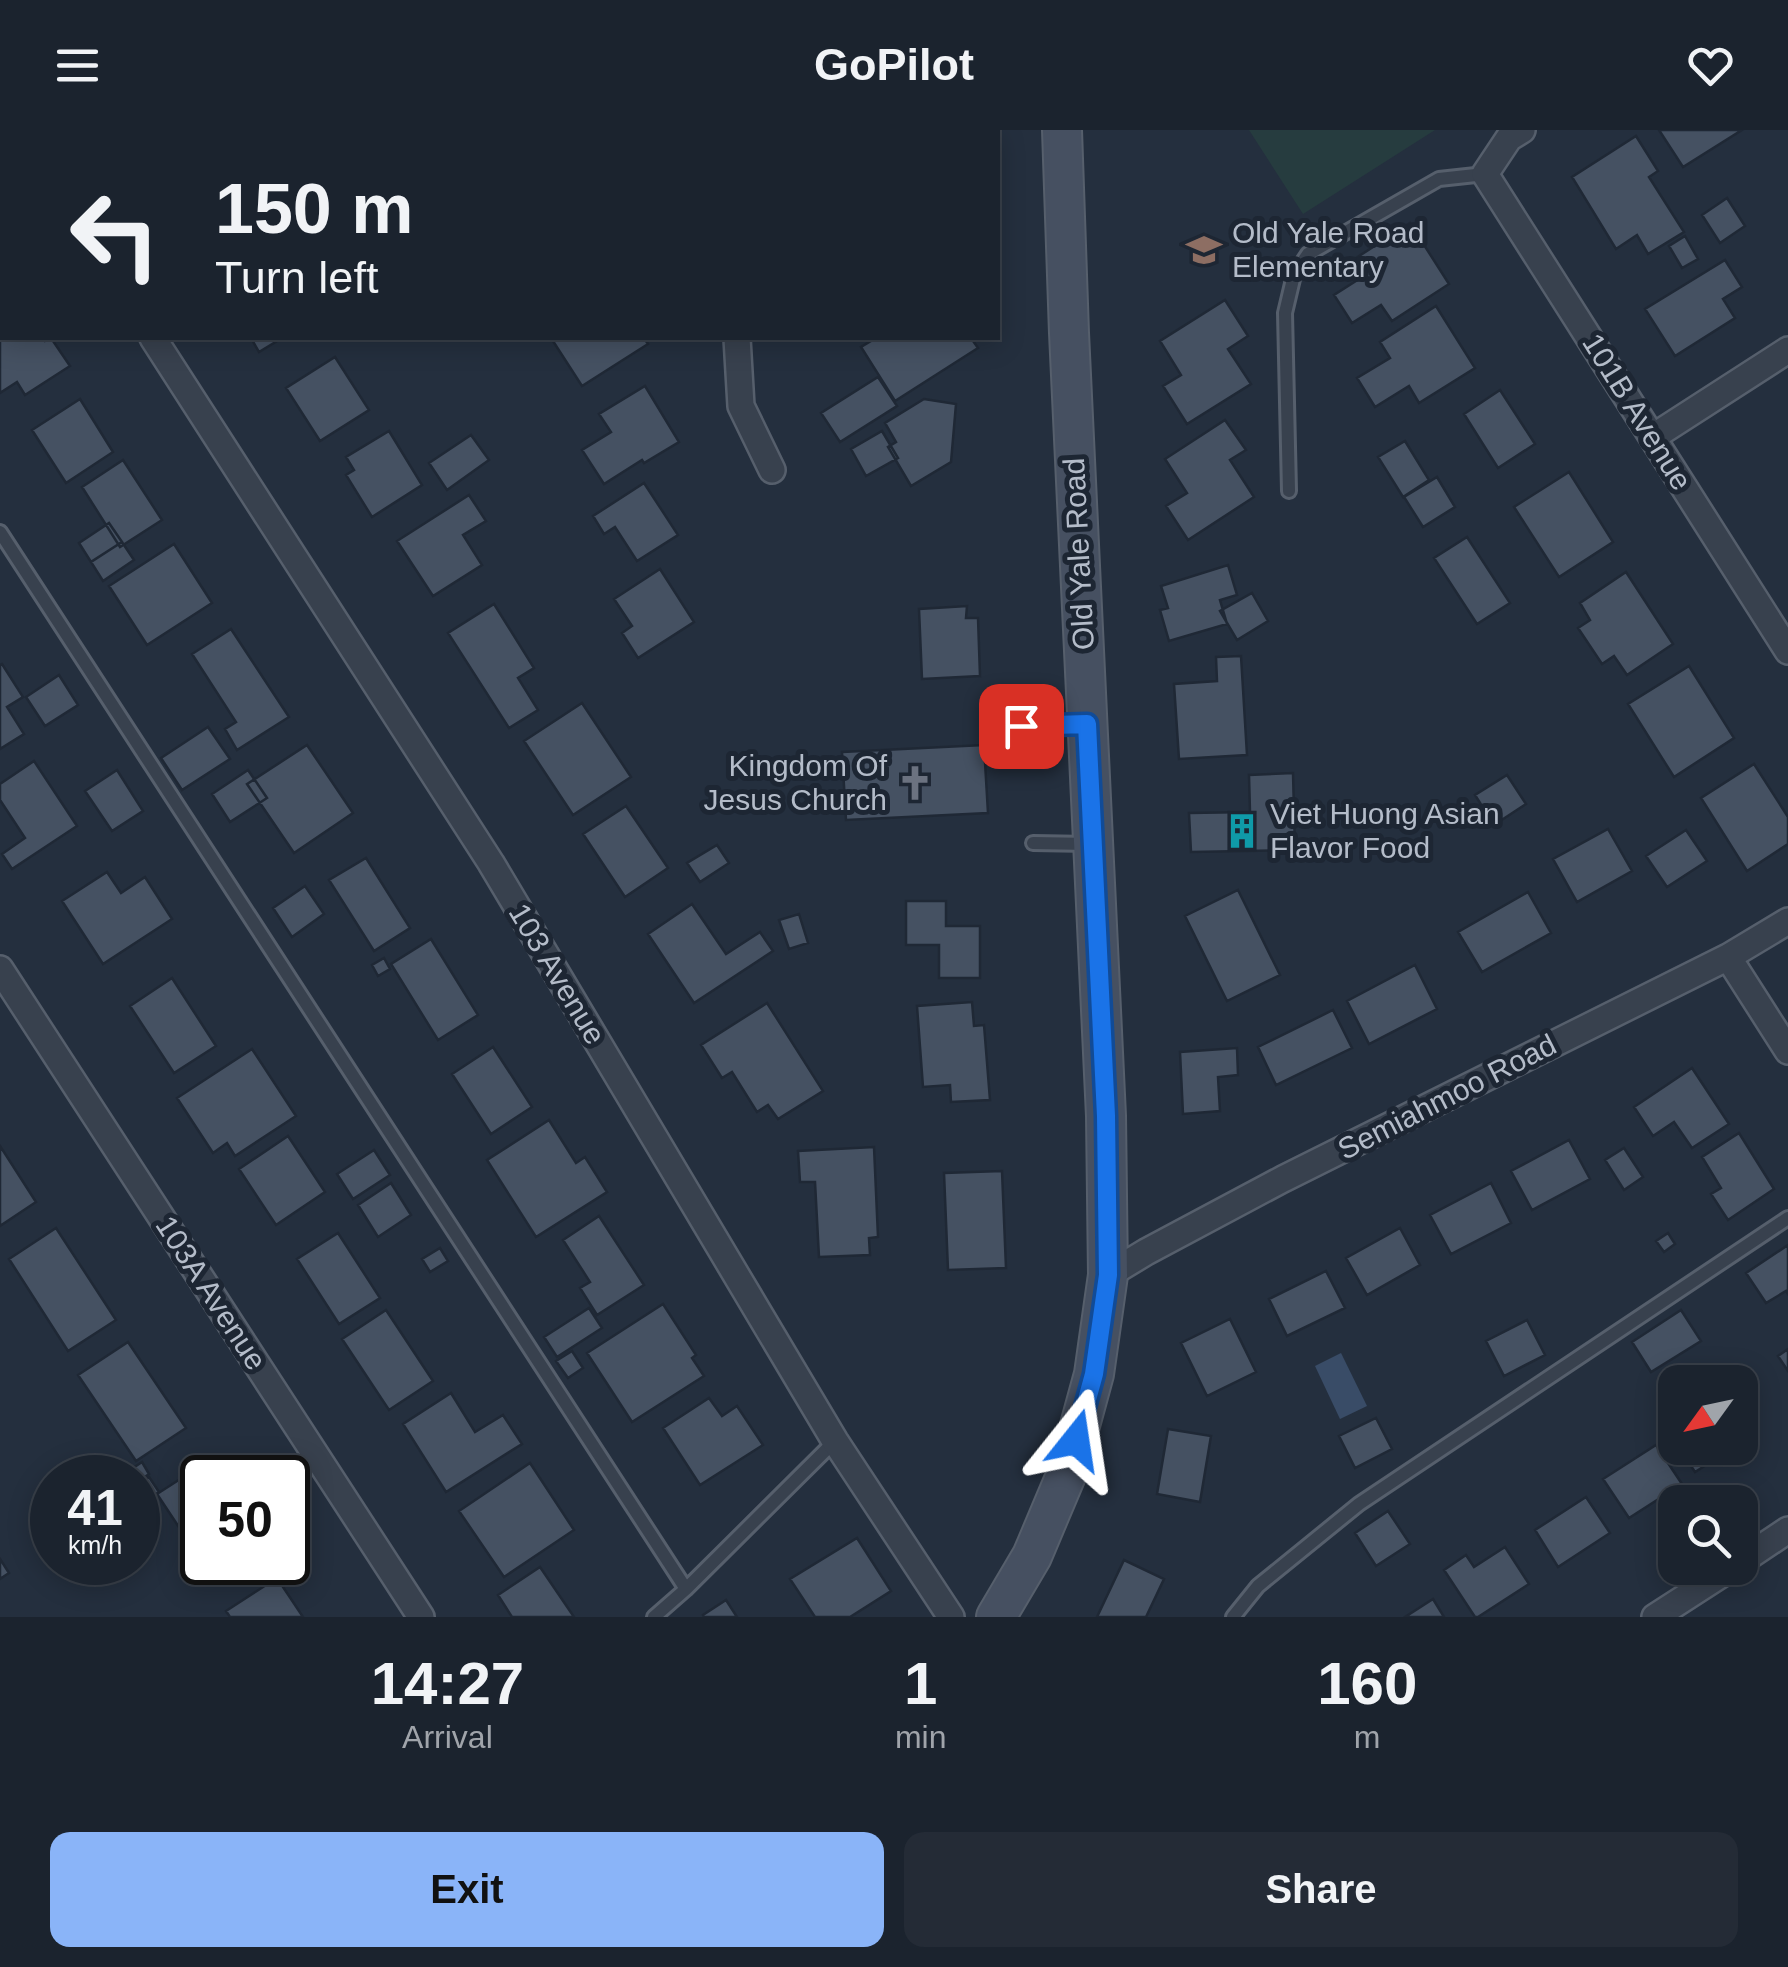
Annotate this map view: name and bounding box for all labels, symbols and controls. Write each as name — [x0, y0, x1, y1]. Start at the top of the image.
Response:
icon: menu — [50, 38, 105, 93]
icon: heart — [1683, 38, 1738, 93]
text: GoPilot — [814, 39, 974, 90]
icon: left — [50, 170, 180, 300]
text: 150 m — [215, 170, 413, 248]
place label: Old Yale Road Elementary — [1232, 216, 1424, 283]
school or university icon: Old Yale Road Elementary — [1185, 231, 1223, 269]
text: Turn left — [215, 252, 378, 303]
street label: 101B Avenue — [1576, 328, 1699, 496]
street label: Old Yale Road — [1057, 457, 1100, 651]
pin — [979, 684, 1064, 769]
icon: arrive — [994, 699, 1049, 754]
place label: Kingdom Of Jesus Church — [704, 749, 888, 816]
church icon: Kingdom Of Jesus Church — [896, 764, 934, 802]
place label: Viet Huong Asian Flavor Food — [1270, 797, 1500, 864]
building icon: Viet Huong Asian Flavor Food — [1223, 812, 1261, 850]
street label: 103 Avenue — [503, 898, 612, 1050]
street label: Semiahmoo Road — [1332, 1027, 1561, 1166]
street label: 103A Avenue — [150, 1210, 273, 1376]
north arrow — [1658, 1365, 1758, 1465]
map controls — [1658, 1365, 1758, 1585]
position arrow — [1024, 1388, 1128, 1492]
speed limit sign: 50 — [180, 1455, 310, 1585]
text: 41 — [67, 1480, 123, 1536]
button: search — [1658, 1485, 1758, 1585]
text: km/h — [68, 1531, 122, 1559]
text: 14:27 — [371, 1650, 524, 1717]
text: 1 — [904, 1650, 937, 1717]
text: 160 — [1317, 1650, 1417, 1717]
text: Arrival — [402, 1719, 493, 1755]
text: min — [895, 1719, 946, 1755]
text: m — [1354, 1719, 1381, 1755]
button: Exit — [50, 1832, 884, 1947]
button: Share — [904, 1832, 1738, 1947]

